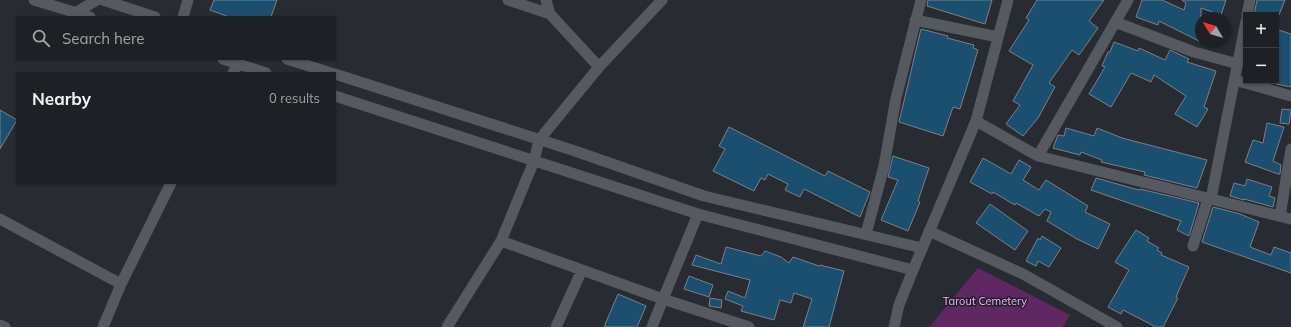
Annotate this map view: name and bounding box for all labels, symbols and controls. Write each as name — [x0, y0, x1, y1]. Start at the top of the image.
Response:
north arrow — [1195, 12, 1231, 48]
map controls — [1243, 12, 1279, 84]
button: + — [1243, 12, 1279, 48]
search box — [16, 16, 336, 60]
icon: search — [30, 27, 52, 49]
text: Search here — [62, 29, 144, 48]
button: − — [1243, 48, 1279, 84]
text: Nearby — [32, 88, 91, 109]
text: 0 results — [269, 90, 320, 106]
park label: Tarout Cemetery — [943, 294, 1027, 308]

